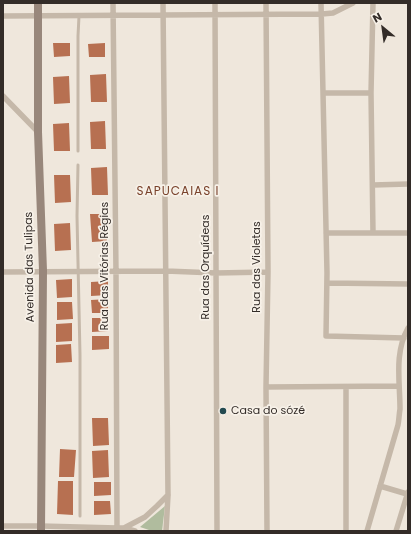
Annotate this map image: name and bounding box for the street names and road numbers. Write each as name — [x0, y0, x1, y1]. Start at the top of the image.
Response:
street label: Rua das Vitórias Régias — [98, 202, 112, 330]
street label: Avenida das Tulipas — [22, 212, 38, 322]
street label: Rua das Orquídeas — [199, 214, 213, 320]
street label: Rua das Violetas — [250, 221, 264, 313]

